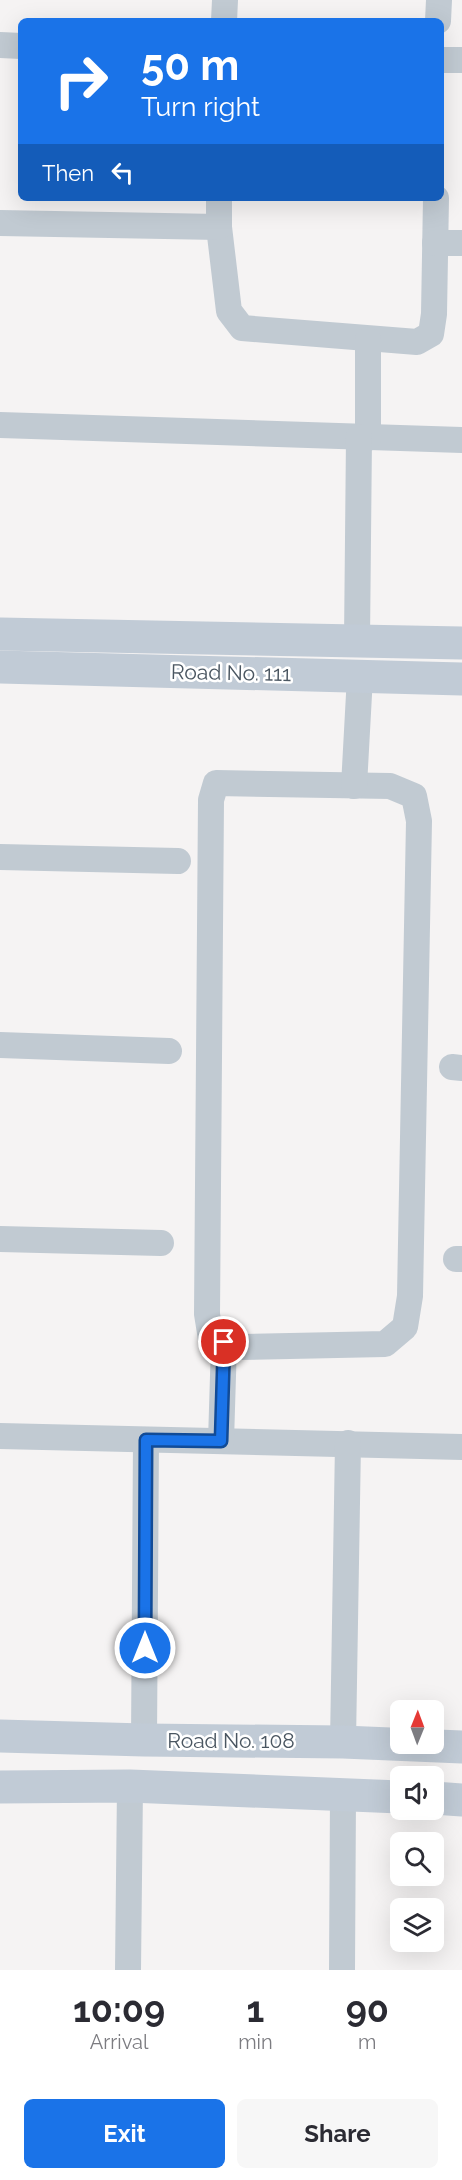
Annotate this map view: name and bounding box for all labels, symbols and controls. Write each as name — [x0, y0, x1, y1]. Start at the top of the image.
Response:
text: 50 m — [141, 41, 239, 90]
icon: right — [42, 42, 120, 120]
text: Turn right — [141, 91, 260, 122]
icon: left — [106, 156, 139, 189]
text: Then — [42, 160, 94, 186]
street label: Road No. 111 — [171, 659, 291, 686]
pin — [198, 1316, 249, 1367]
icon: arrive — [207, 1325, 240, 1358]
position arrow — [113, 1616, 177, 1680]
north arrow — [390, 1700, 444, 1754]
map controls — [390, 1700, 444, 1952]
street label: Road No. 108 — [167, 1728, 295, 1753]
button: sound — [390, 1766, 444, 1820]
button: search — [390, 1832, 444, 1886]
button: layers — [390, 1898, 444, 1952]
text: 10:09 — [73, 1988, 165, 2030]
text: 1 — [246, 1988, 264, 2030]
text: 90 — [346, 1988, 389, 2030]
text: Arrival — [90, 2030, 148, 2054]
text: min — [238, 2030, 273, 2054]
text: m — [358, 2030, 376, 2054]
button: Exit — [24, 2099, 225, 2168]
button: Share — [237, 2099, 438, 2168]

